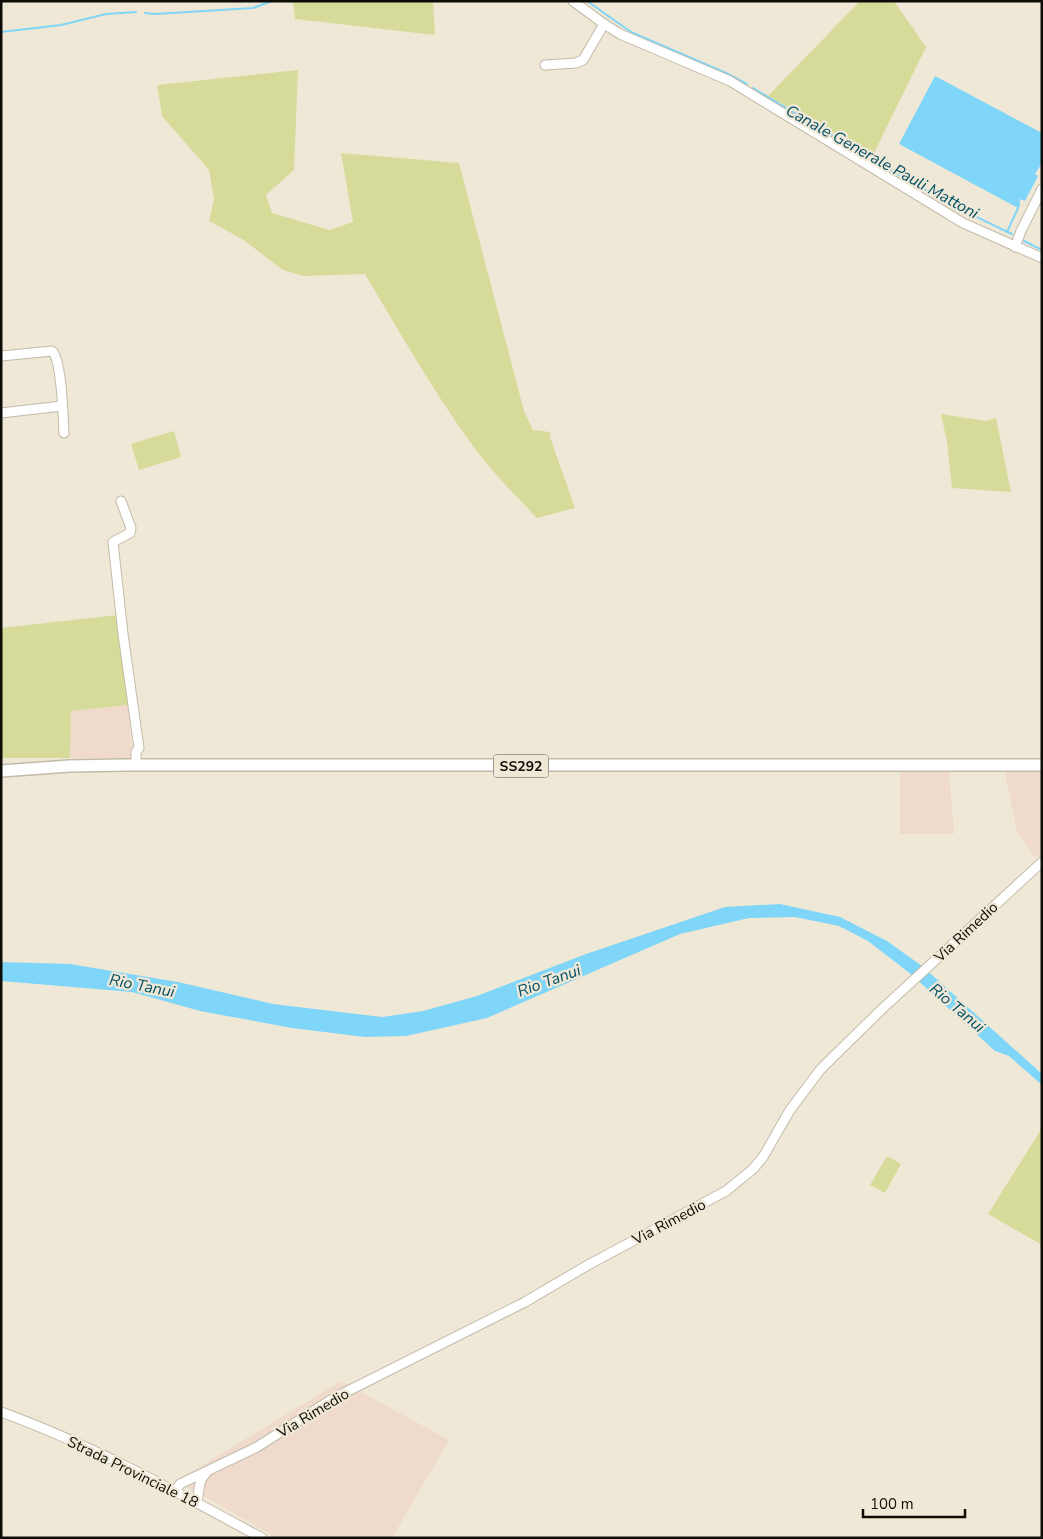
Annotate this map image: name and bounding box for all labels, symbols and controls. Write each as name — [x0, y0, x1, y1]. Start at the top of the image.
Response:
water label: Canale Generale Pauli Mattoni — [782, 100, 983, 224]
road number: SS292 — [494, 754, 548, 778]
street label: Via Rimedio — [929, 897, 1002, 967]
water label: Rio Tanui — [514, 959, 584, 1003]
water label: Rio Tanui — [107, 969, 177, 1003]
water label: Rio Tanui — [925, 978, 990, 1038]
street label: Via Rimedio — [628, 1194, 709, 1250]
street label: Via Rimedio — [272, 1384, 353, 1443]
street label: Strada Provinciale 18 — [64, 1432, 202, 1512]
scale bar — [863, 1486, 966, 1518]
text: 100 m — [870, 1494, 914, 1514]

